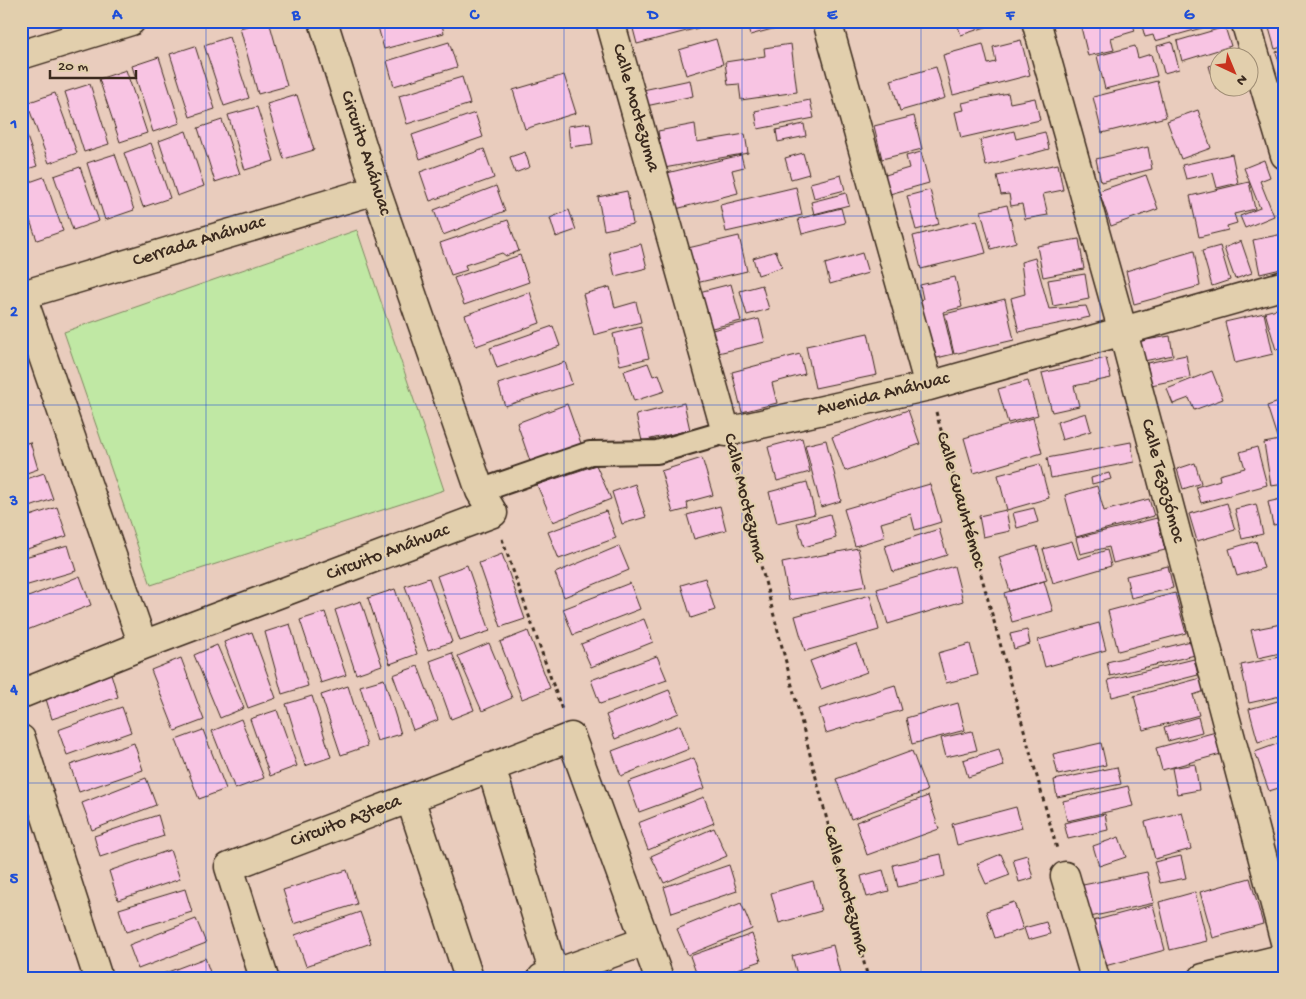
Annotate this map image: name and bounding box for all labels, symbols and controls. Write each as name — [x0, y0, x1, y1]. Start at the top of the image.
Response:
text: A — [111, 7, 123, 26]
text: B — [291, 7, 301, 26]
text: C — [469, 7, 480, 26]
text: D — [646, 7, 659, 26]
text: E — [827, 7, 838, 26]
text: F — [1005, 7, 1016, 26]
text: G — [1184, 7, 1195, 26]
street label: Calle Moctezuma — [606, 41, 665, 176]
scale bar — [50, 48, 136, 80]
north arrow — [1208, 48, 1258, 98]
text: 20 m — [58, 58, 88, 76]
text: N — [1232, 70, 1250, 89]
street label: Circuito Anáhuac — [334, 88, 396, 219]
text: 1 — [10, 116, 17, 135]
street label: Cerrada Anáhuac — [130, 211, 268, 273]
text: 2 — [10, 304, 18, 323]
street label: Avenida Anáhuac — [814, 367, 952, 423]
street label: Calle Tezozómoc — [1134, 417, 1190, 546]
street label: Calle Cuauhtémoc — [930, 430, 990, 571]
street label: Calle Moctezuma — [717, 431, 771, 566]
text: 3 — [9, 493, 18, 512]
street label: Circuito Anáhuac — [323, 519, 453, 587]
text: 4 — [9, 682, 18, 701]
street label: Circuito Azteca — [287, 790, 406, 854]
street label: Calle Moctezuma — [817, 823, 874, 958]
text: 5 — [10, 871, 19, 890]

